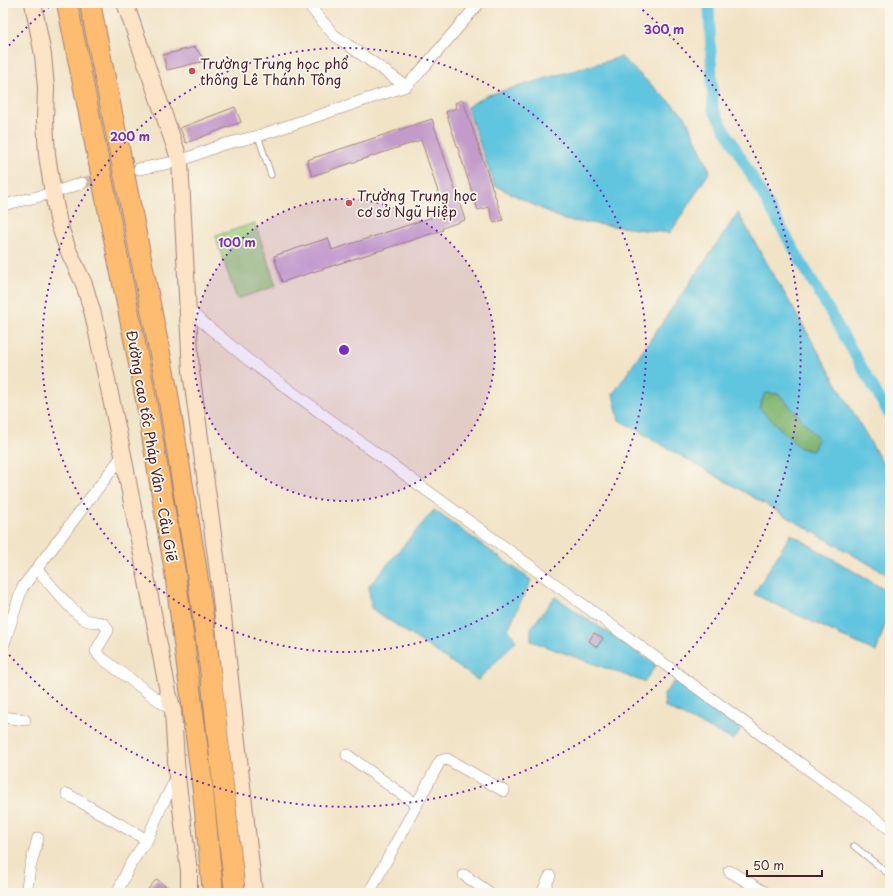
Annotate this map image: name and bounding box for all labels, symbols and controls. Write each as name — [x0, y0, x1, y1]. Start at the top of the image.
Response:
text: 300 m — [644, 20, 684, 38]
place label: Trường Trung học phổ thông Lê Thánh Tông — [200, 53, 349, 90]
marker: Trường Trung học phổ thông Lê Thánh Tông — [187, 66, 197, 76]
text: 200 m — [110, 127, 150, 145]
place label: Trường Trung học cơ sở Ngũ Hiệp — [357, 185, 477, 222]
marker: Trường Trung học cơ sở Ngũ Hiệp — [344, 198, 354, 208]
text: 100 m — [218, 233, 256, 251]
street label: Đường cao tốc Pháp Vân - Cầu Giẽ — [121, 329, 183, 564]
centre of rings — [337, 343, 351, 357]
scale bar — [747, 852, 822, 878]
text: 50 m — [753, 856, 784, 874]

